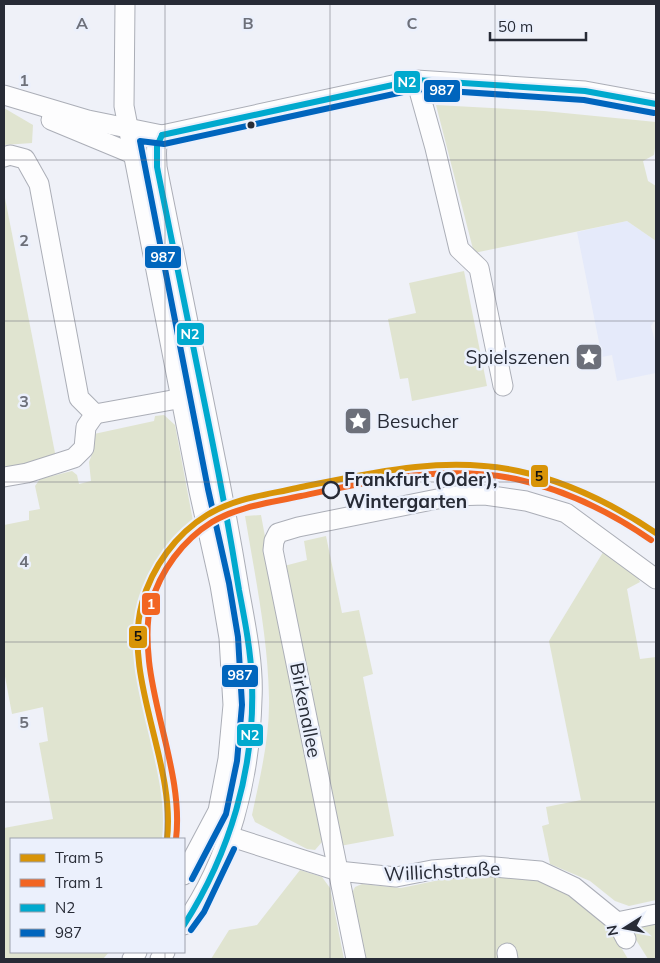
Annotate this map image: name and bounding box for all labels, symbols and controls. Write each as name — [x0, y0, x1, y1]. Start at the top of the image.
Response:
scale bar — [490, 10, 586, 42]
text: A — [76, 13, 88, 33]
text: B — [242, 13, 254, 33]
text: C — [407, 13, 418, 33]
text: 50 m — [498, 17, 533, 36]
text: 1 — [19, 70, 29, 90]
line badge: N2 — [393, 70, 421, 94]
text: N2 — [398, 73, 416, 91]
line badge: 987 — [423, 79, 461, 103]
text: 987 — [429, 81, 455, 99]
unlabelled marker — [246, 120, 256, 130]
text: 2 — [19, 230, 29, 250]
line badge: 987 — [144, 245, 182, 269]
text: 987 — [150, 248, 176, 266]
line badge: N2 — [176, 322, 205, 346]
text: N2 — [181, 325, 199, 343]
place icon: Spielszenen — [574, 342, 604, 372]
place label: Spielszenen — [465, 345, 570, 369]
text: 3 — [19, 391, 29, 411]
place icon: Besucher — [343, 406, 373, 436]
place label: Besucher — [377, 409, 459, 433]
line badge: 5 — [530, 464, 549, 488]
place label: Frankfurt (Oder), Wintergarten — [344, 467, 497, 513]
text: 5 — [535, 467, 543, 485]
marker: Frankfurt (Oder), Wintergarten — [322, 481, 340, 499]
text: 4 — [19, 551, 29, 571]
line badge: 1 — [141, 592, 161, 616]
text: 1 — [147, 595, 155, 613]
line badge: 5 — [128, 625, 148, 649]
text: 5 — [134, 627, 142, 645]
street label: Birkenallee — [285, 660, 327, 760]
line badge: 987 — [221, 664, 259, 688]
text: 987 — [227, 666, 253, 684]
text: 5 — [19, 712, 29, 732]
line badge: N2 — [236, 723, 264, 747]
text: N2 — [241, 726, 259, 744]
legend — [10, 838, 185, 953]
text: Tram 5 — [55, 848, 103, 867]
street label: Willichstraße — [383, 856, 501, 886]
text: Tram 1 — [55, 873, 103, 892]
text: N2 — [55, 898, 75, 917]
north arrow — [600, 903, 650, 953]
text: 987 — [55, 923, 82, 942]
text: N — [602, 924, 622, 937]

